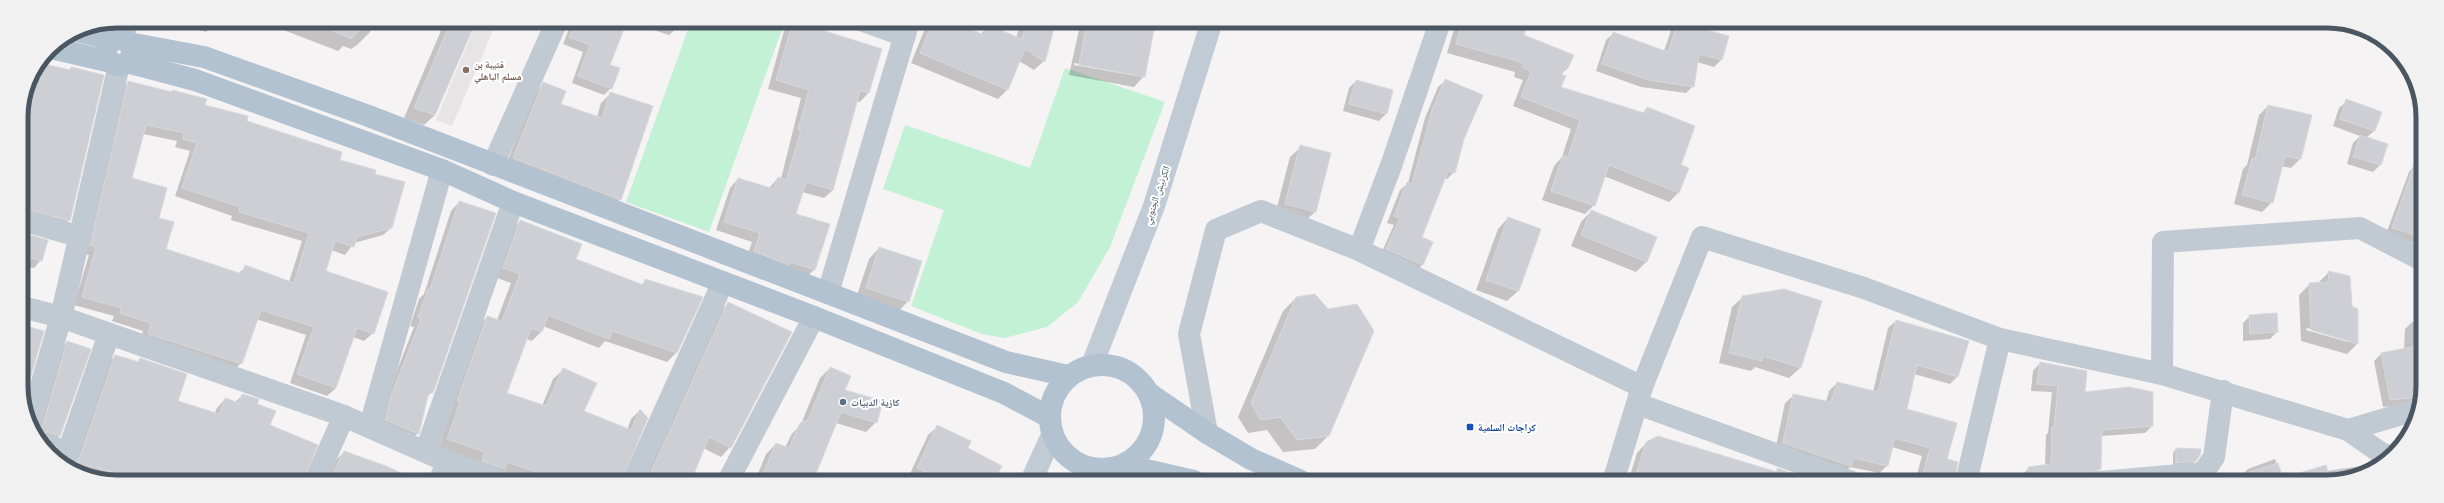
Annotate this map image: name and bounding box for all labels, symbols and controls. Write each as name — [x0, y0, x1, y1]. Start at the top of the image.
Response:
place label: قتيبة بن مسلم الباهلي — [474, 58, 522, 84]
marker: قتيبة بن مسلم الباهلي — [461, 65, 471, 75]
street label: الكرنيش الجنوبي — [1140, 164, 1174, 226]
place label: كازية الدبيات — [851, 396, 900, 409]
marker: كازية الدبيات — [838, 397, 848, 407]
place label: كراجات السلمية — [1478, 421, 1536, 434]
marker: كراجات السلمية — [1465, 422, 1475, 432]

